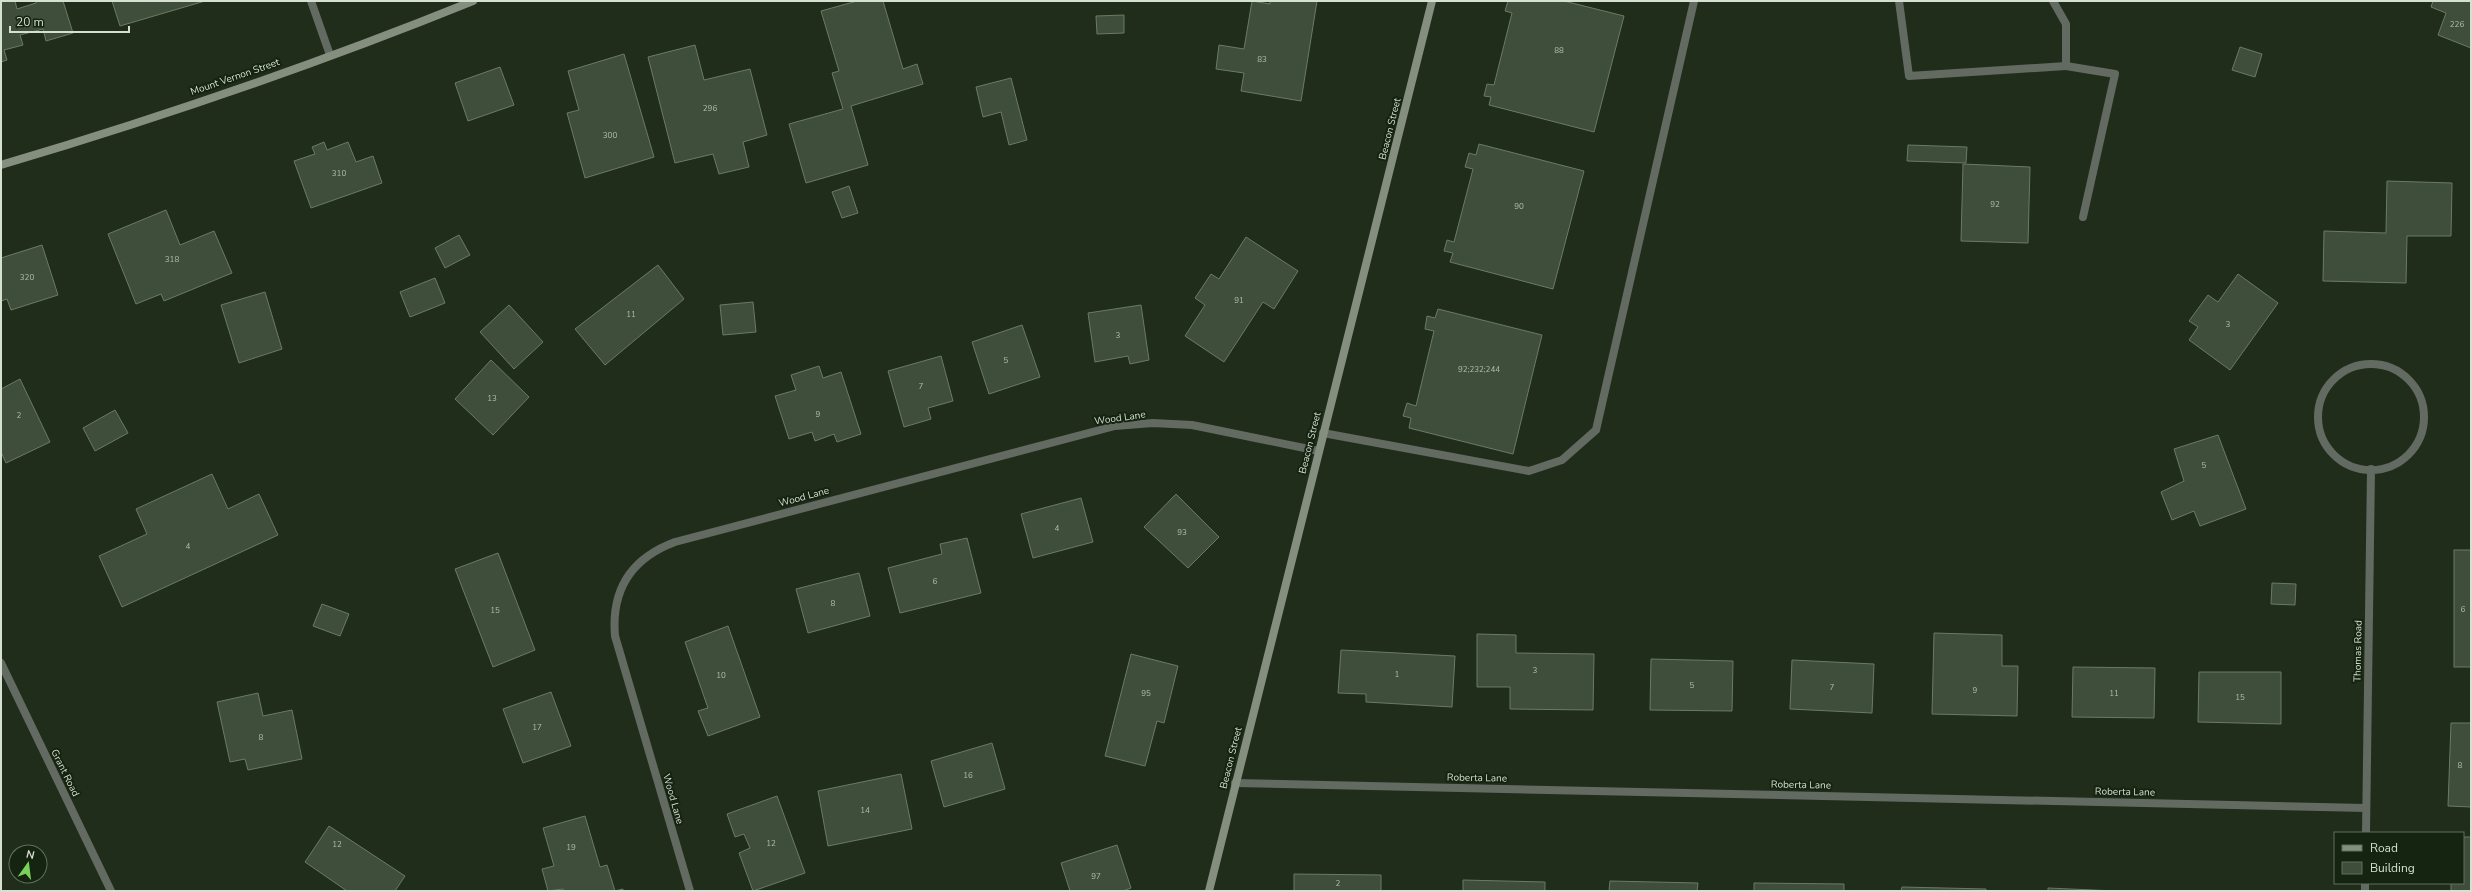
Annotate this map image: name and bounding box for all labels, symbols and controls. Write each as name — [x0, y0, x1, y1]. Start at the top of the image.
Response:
scale bar — [10, 8, 129, 34]
text: 20 m — [16, 14, 44, 30]
house number: 226 — [2450, 19, 2464, 30]
house number: 88 — [1554, 45, 1564, 56]
house number: 83 — [1257, 54, 1267, 65]
street label: Mount Vernon Street — [189, 55, 282, 99]
street label: Beacon Street — [1376, 96, 1405, 161]
house number: 296 — [703, 103, 717, 114]
house number: 300 — [603, 130, 617, 141]
house number: 310 — [332, 168, 346, 179]
house number: 92 — [1990, 199, 2000, 210]
house number: 90 — [1514, 201, 1524, 212]
house number: 318 — [165, 254, 179, 265]
house number: 320 — [20, 272, 34, 283]
house number: 91 — [1234, 295, 1244, 306]
house number: 11 — [626, 309, 636, 320]
house number: 3 — [2226, 319, 2231, 330]
house number: 3 — [1116, 330, 1121, 341]
house number: 5 — [1004, 355, 1009, 366]
house number: 92;232;244 — [1458, 364, 1500, 375]
house number: 7 — [919, 381, 924, 392]
house number: 13 — [487, 393, 497, 404]
street label: Wood Lane — [1093, 407, 1147, 429]
house number: 9 — [816, 409, 821, 420]
house number: 2 — [17, 410, 22, 421]
street label: Beacon Street — [1296, 410, 1325, 475]
house number: 5 — [2202, 460, 2207, 471]
street label: Wood Lane — [777, 484, 831, 510]
house number: 4 — [1055, 523, 1060, 534]
house number: 93 — [1177, 527, 1187, 538]
house number: 4 — [186, 541, 191, 552]
house number: 6 — [933, 576, 938, 587]
house number: 8 — [831, 598, 836, 609]
house number: 6 — [2461, 604, 2466, 615]
house number: 15 — [490, 605, 500, 616]
street label: Thomas Road — [2350, 620, 2366, 682]
house number: 3 — [1533, 665, 1538, 676]
house number: 1 — [1395, 669, 1400, 680]
house number: 10 — [716, 670, 726, 681]
house number: 5 — [1690, 680, 1695, 691]
house number: 7 — [1830, 682, 1835, 693]
house number: 9 — [1973, 685, 1978, 696]
house number: 95 — [1141, 688, 1151, 699]
house number: 11 — [2109, 688, 2119, 699]
house number: 15 — [2235, 692, 2245, 703]
house number: 17 — [532, 722, 542, 733]
street label: Beacon Street — [1217, 725, 1246, 790]
house number: 8 — [259, 732, 264, 743]
street label: Grant Road — [48, 747, 83, 799]
house number: 8 — [2458, 760, 2463, 771]
house number: 16 — [963, 770, 973, 781]
street label: Roberta Lane — [1447, 770, 1507, 786]
street label: Wood Lane — [659, 772, 687, 826]
street label: Roberta Lane — [1771, 777, 1831, 793]
street label: Roberta Lane — [2095, 784, 2155, 800]
house number: 14 — [860, 805, 870, 816]
legend — [2334, 832, 2464, 884]
house number: 12 — [766, 838, 776, 849]
house number: 12 — [332, 839, 342, 850]
text: Road — [2370, 840, 2398, 856]
house number: 19 — [566, 842, 576, 853]
north arrow — [8, 844, 48, 884]
text: N — [24, 847, 36, 863]
text: Building — [2370, 860, 2415, 876]
house number: 97 — [1091, 871, 1101, 882]
house number: 2 — [1336, 878, 1341, 889]

